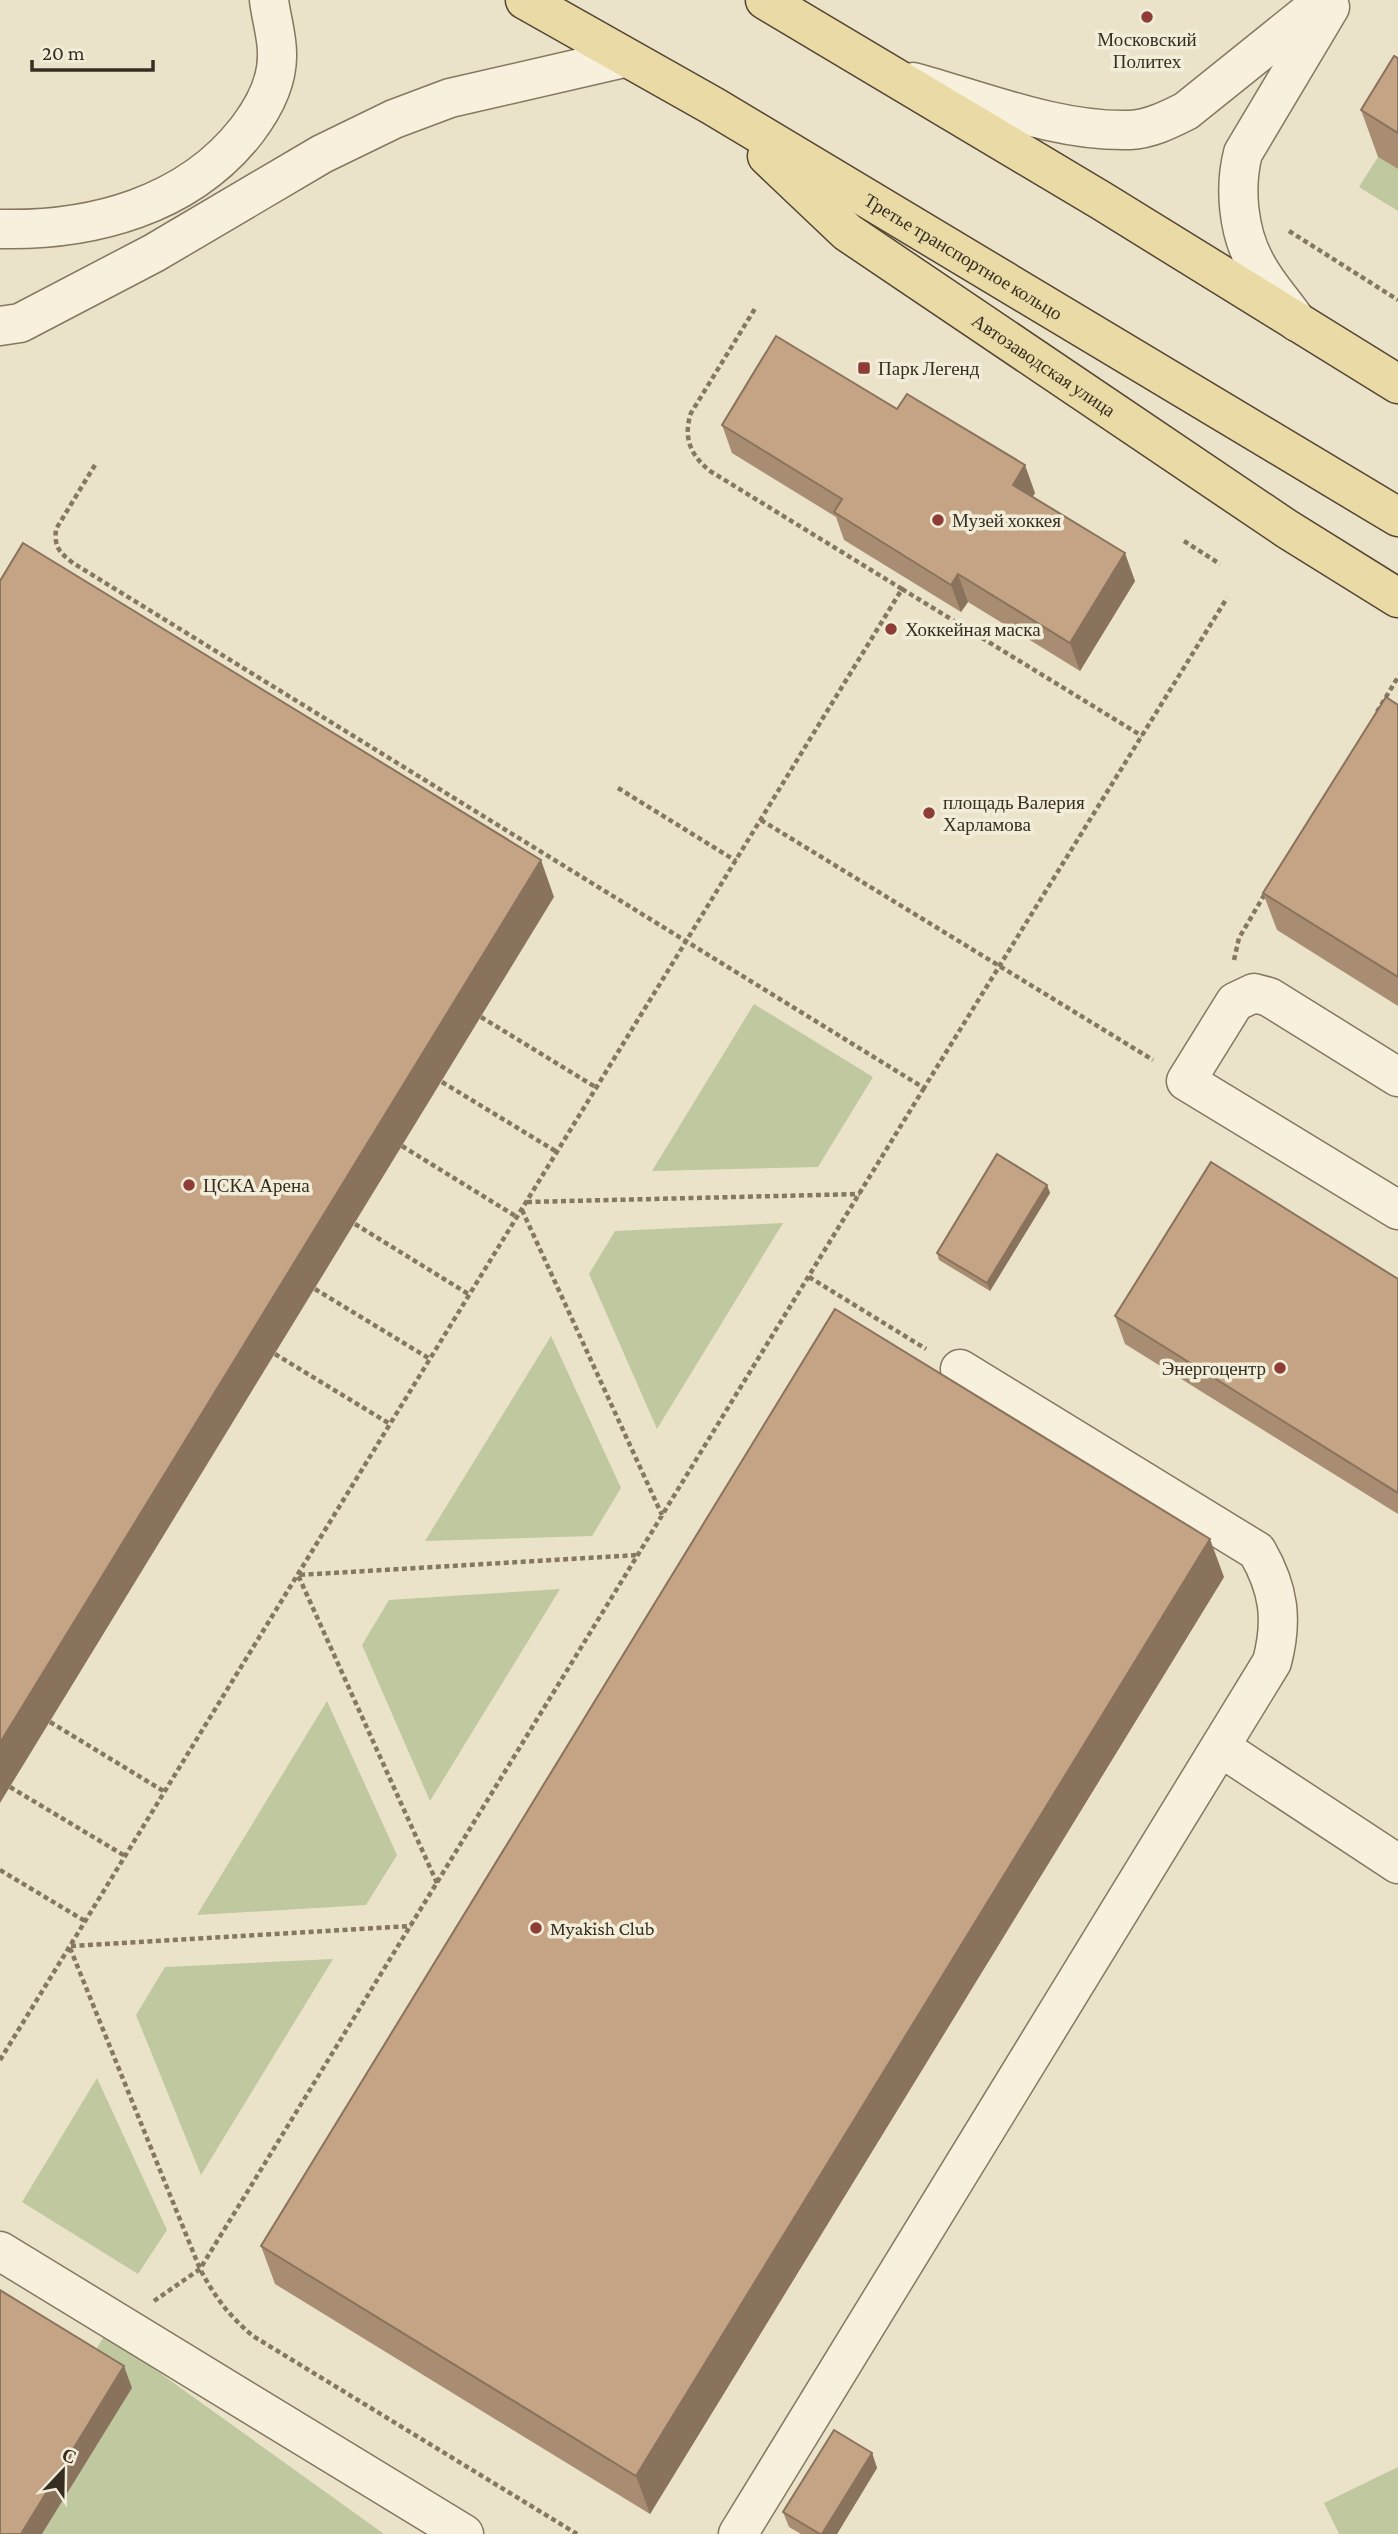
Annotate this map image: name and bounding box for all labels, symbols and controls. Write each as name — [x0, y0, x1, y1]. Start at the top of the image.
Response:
marker: Московский Политех — [1139, 9, 1155, 25]
scale bar — [32, 28, 152, 72]
place label: Московский Политех — [1097, 29, 1197, 72]
text: 20 m — [42, 41, 85, 65]
street label: Третье транспортное кольцо — [861, 189, 1066, 324]
street label: Автозаводская улица — [968, 309, 1120, 421]
place label: Парк Легенд — [878, 358, 980, 379]
marker: Парк Легенд — [856, 360, 872, 376]
place label: Музей хоккея — [952, 510, 1061, 531]
marker: Музей хоккея — [930, 512, 946, 528]
place label: Хоккейная маска — [905, 619, 1041, 640]
marker: Хоккейная маска — [883, 621, 899, 637]
place label: площадь Валерия Харламова — [943, 792, 1085, 835]
marker: площадь Валерия Харламова — [921, 805, 937, 821]
place label: ЦСКА Арена — [203, 1175, 310, 1196]
marker: ЦСКА Арена — [181, 1177, 197, 1193]
place label: Энергоцентр — [1162, 1358, 1266, 1379]
marker: Энергоцентр — [1272, 1360, 1288, 1376]
place label: Myakish Club — [550, 1918, 655, 1939]
marker: Myakish Club — [528, 1920, 544, 1936]
north arrow — [28, 2436, 98, 2506]
text: С — [59, 2443, 79, 2468]

